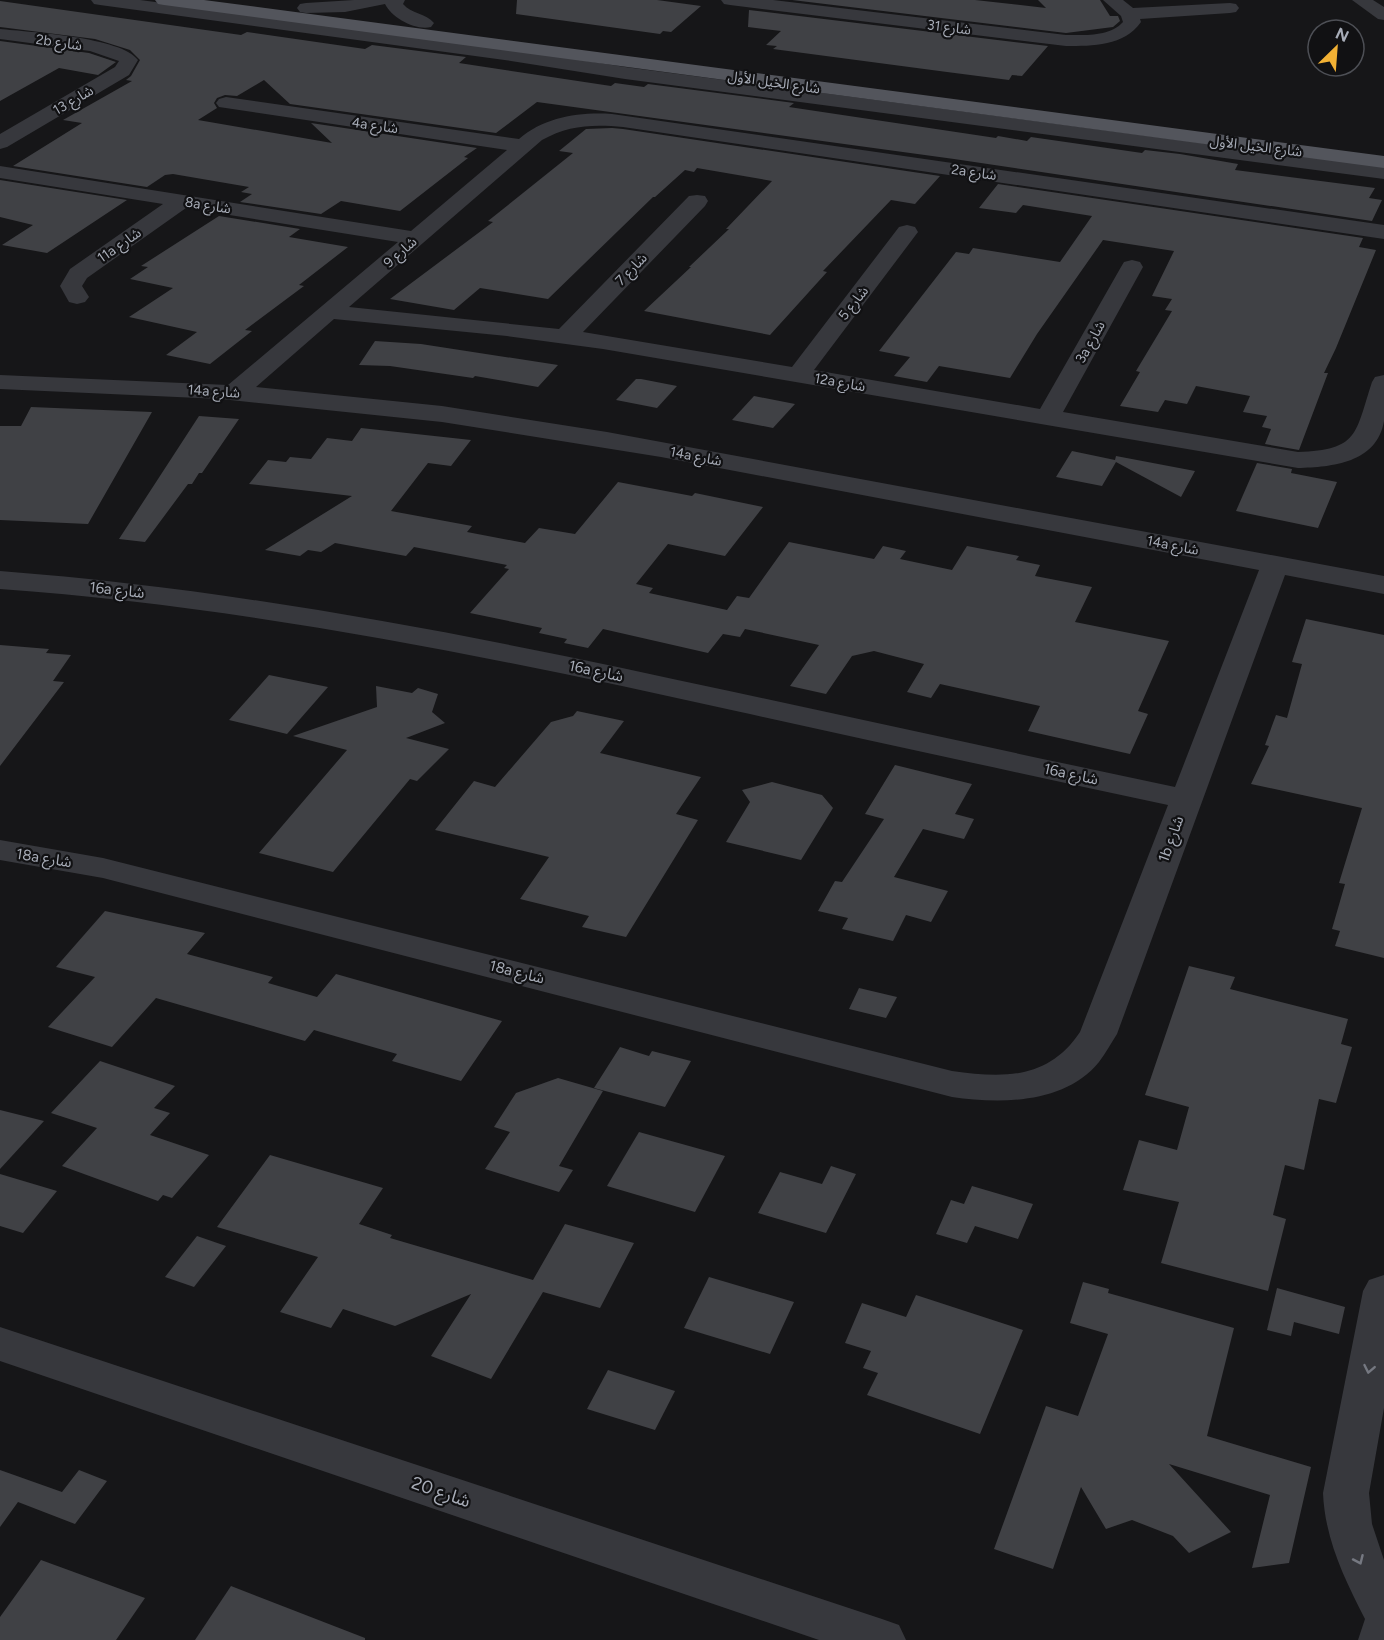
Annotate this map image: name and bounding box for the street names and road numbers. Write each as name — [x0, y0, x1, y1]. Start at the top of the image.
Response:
street label: شارع 31 — [926, 16, 972, 41]
street label: 2b شارع — [34, 31, 83, 56]
street label: شارع الخيل الأول — [726, 68, 821, 99]
street label: شارع 13 — [50, 82, 98, 121]
street label: 4a شارع — [350, 114, 399, 139]
street label: شارع الخيل الأول — [1208, 132, 1303, 163]
street label: 2a شارع — [950, 161, 998, 186]
street label: 8a شارع — [183, 193, 232, 220]
street label: 11a شارع — [94, 224, 146, 268]
street label: شارع 9 — [380, 233, 422, 273]
street label: شارع 7 — [612, 250, 652, 290]
street label: شارع 5 — [835, 283, 874, 325]
street label: 3a شارع — [1072, 318, 1111, 367]
street label: 12a شارع — [813, 370, 867, 397]
street label: 14a شارع — [187, 381, 241, 404]
street label: 14a شارع — [668, 443, 723, 472]
street label: 14a شارع — [1145, 532, 1200, 561]
street label: 16a شارع — [88, 578, 146, 605]
street label: 16a شارع — [566, 656, 625, 689]
street label: 16a شارع — [1041, 759, 1100, 792]
street label: 1b شارع — [1154, 813, 1191, 866]
street label: 18a شارع — [14, 845, 73, 874]
street label: 18a شارع — [487, 956, 547, 990]
street label: شارع 20 — [408, 1472, 473, 1515]

